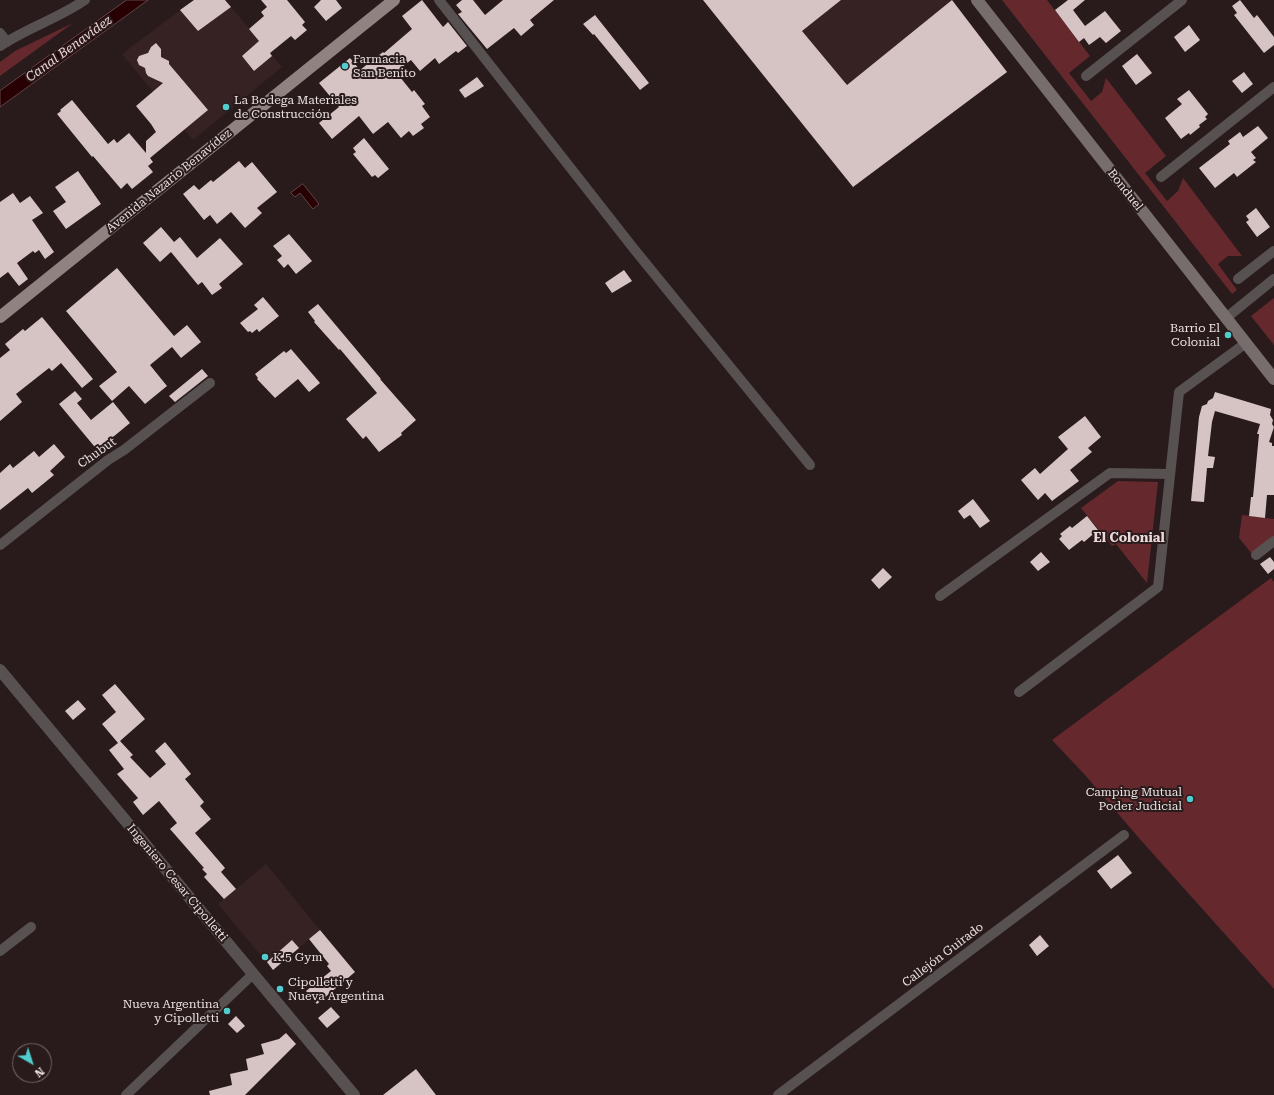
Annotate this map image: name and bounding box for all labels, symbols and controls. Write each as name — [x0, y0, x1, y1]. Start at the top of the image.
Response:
water label: Canal Benavídez — [23, 12, 115, 86]
place label: Farmacia San Benito — [353, 52, 416, 80]
marker: Farmacia San Benito — [340, 61, 350, 71]
place label: La Bodega Materiales de Construcción — [234, 93, 357, 121]
marker: La Bodega Materiales de Construcción — [221, 102, 231, 112]
street label: Avenida Nazario Benavídez — [104, 126, 234, 236]
street label: Bonduel — [1104, 166, 1146, 214]
place label: Barrio El Colonial — [1170, 321, 1220, 349]
marker: Barrio El Colonial — [1223, 330, 1233, 340]
street label: Chubut — [75, 435, 119, 471]
district label: El Colonial — [1093, 530, 1165, 546]
place label: Camping Mutual Poder Judicial — [1086, 785, 1182, 813]
marker: Camping Mutual Poder Judicial — [1185, 794, 1195, 804]
street label: Ingeniero Cesar Cipolletti — [124, 821, 230, 945]
street label: Callejón Guirado — [900, 920, 986, 990]
place label: K.5 Gym — [273, 950, 322, 964]
marker: K.5 Gym — [260, 952, 270, 962]
place label: Cipolletti y Nueva Argentina — [288, 975, 384, 1003]
marker: Cipolletti y Nueva Argentina — [275, 984, 285, 994]
place label: Nueva Argentina y Cipolletti — [123, 997, 219, 1025]
marker: Nueva Argentina y Cipolletti — [222, 1006, 232, 1016]
north arrow — [12, 1043, 52, 1083]
text: N — [32, 1064, 47, 1080]

